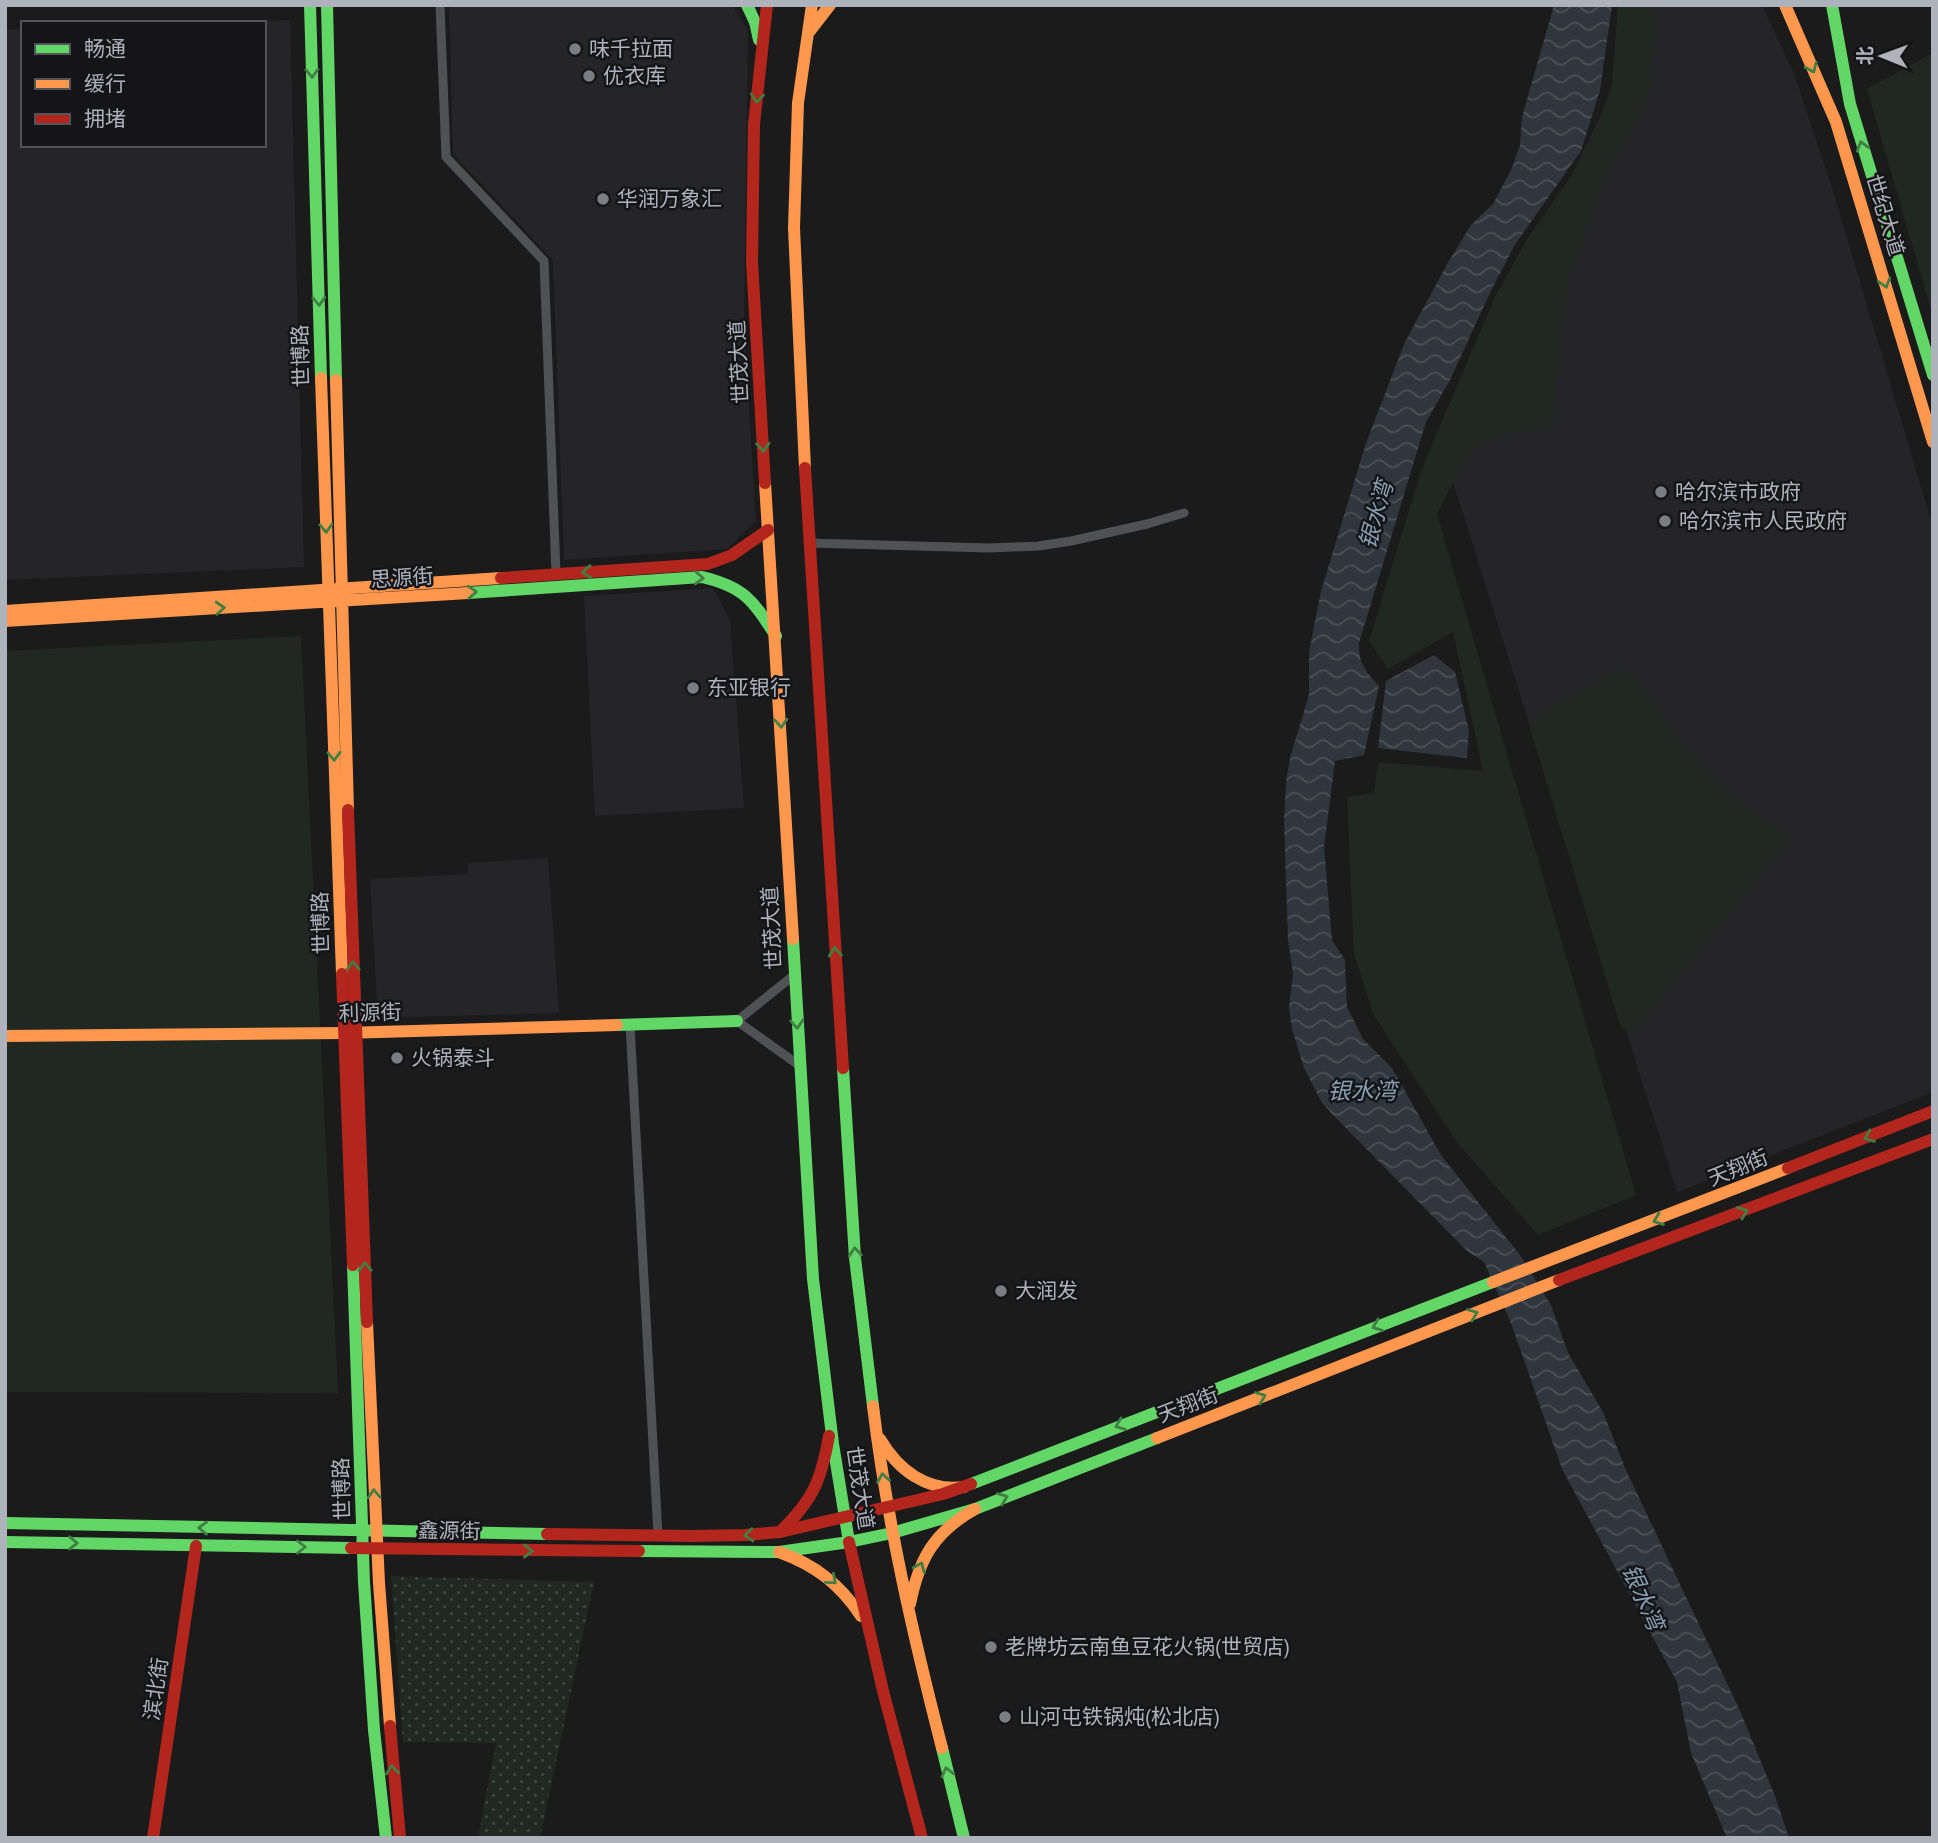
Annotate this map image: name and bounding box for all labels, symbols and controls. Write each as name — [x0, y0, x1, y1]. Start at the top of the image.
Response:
legend — [21, 21, 266, 147]
north arrow — [1847, 21, 1917, 91]
text: 畅通 — [84, 35, 126, 62]
place label: 味千拉面 — [589, 35, 673, 62]
marker: 味千拉面 — [567, 41, 583, 57]
text: 北 — [1853, 46, 1877, 65]
one-way arrow — [1804, 60, 1818, 73]
place label: 优衣库 — [603, 62, 666, 89]
one-way arrow — [305, 68, 320, 79]
marker: 优衣库 — [581, 68, 597, 84]
text: 缓行 — [84, 70, 126, 97]
one-way arrow — [750, 92, 765, 103]
text: 拥堵 — [84, 105, 126, 132]
one-way arrow — [1856, 140, 1871, 152]
street label: 世纪大道 — [1860, 171, 1911, 259]
place label: 华润万象汇 — [617, 185, 722, 212]
marker: 华润万象汇 — [595, 191, 611, 207]
one-way arrow — [1876, 277, 1891, 289]
one-way arrow — [311, 296, 327, 307]
street label: 世茂大道 — [723, 319, 754, 405]
street label: 世博路 — [286, 324, 315, 388]
one-way arrow — [756, 442, 771, 453]
water label: 银水湾 — [1352, 474, 1400, 552]
place label: 哈尔滨市政府 — [1675, 478, 1801, 505]
marker: 哈尔滨市政府 — [1653, 484, 1669, 500]
place label: 哈尔滨市人民政府 — [1679, 507, 1847, 534]
marker: 哈尔滨市人民政府 — [1657, 513, 1673, 529]
one-way arrow — [318, 523, 333, 534]
street label: 思源街 — [370, 562, 434, 593]
one-way arrow — [582, 565, 593, 580]
one-way arrow — [693, 570, 704, 585]
one-way arrow — [466, 585, 477, 600]
one-way arrow — [215, 601, 226, 616]
place label: 东亚银行 — [707, 674, 791, 701]
marker: 东亚银行 — [685, 680, 701, 696]
one-way arrow — [773, 718, 788, 729]
one-way arrow — [326, 750, 341, 761]
street label: 世茂大道 — [756, 885, 787, 971]
street label: 世博路 — [306, 891, 335, 955]
one-way arrow — [828, 946, 843, 957]
one-way arrow — [346, 960, 361, 971]
street label: 利源街 — [338, 998, 402, 1027]
one-way arrow — [789, 1018, 804, 1029]
place label: 火锅泰斗 — [411, 1044, 495, 1071]
marker: 火锅泰斗 — [389, 1050, 405, 1066]
water label: 银水湾 — [1328, 1076, 1401, 1105]
one-way arrow — [1864, 1128, 1876, 1142]
street label: 天翔街 — [1704, 1143, 1772, 1192]
one-way arrow — [1736, 1206, 1748, 1220]
one-way arrow — [1652, 1212, 1664, 1226]
one-way arrow — [848, 1246, 863, 1257]
one-way arrow — [358, 1261, 373, 1272]
place label: 大润发 — [1015, 1277, 1078, 1304]
marker: 大润发 — [993, 1283, 1009, 1299]
one-way arrow — [1466, 1309, 1478, 1323]
one-way arrow — [1372, 1317, 1384, 1331]
street label: 天翔街 — [1154, 1381, 1222, 1428]
one-way arrow — [1254, 1392, 1266, 1406]
one-way arrow — [1114, 1417, 1126, 1431]
street label: 世茂大道 — [841, 1444, 880, 1532]
street label: 世博路 — [327, 1457, 356, 1521]
one-way arrow — [876, 1472, 891, 1484]
one-way arrow — [367, 1488, 382, 1499]
one-way arrow — [997, 1492, 1009, 1506]
street label: 鑫源街 — [417, 1516, 481, 1545]
one-way arrow — [197, 1520, 208, 1536]
one-way arrow — [743, 1527, 754, 1542]
one-way arrow — [68, 1536, 79, 1551]
one-way arrow — [296, 1539, 307, 1555]
one-way arrow — [524, 1543, 534, 1559]
water label: 银水湾 — [1616, 1559, 1672, 1638]
one-way arrow — [912, 1562, 926, 1574]
one-way arrow — [823, 1572, 836, 1584]
place label: 老牌坊云南鱼豆花火锅(世贸店) — [1005, 1633, 1290, 1660]
marker: 老牌坊云南鱼豆花火锅(世贸店) — [983, 1639, 999, 1655]
street label: 滨北街 — [138, 1656, 173, 1722]
place label: 山河屯铁锅炖(松北店) — [1019, 1703, 1220, 1730]
marker: 山河屯铁锅炖(松北店) — [997, 1709, 1013, 1725]
one-way arrow — [385, 1764, 400, 1776]
one-way arrow — [941, 1766, 955, 1778]

